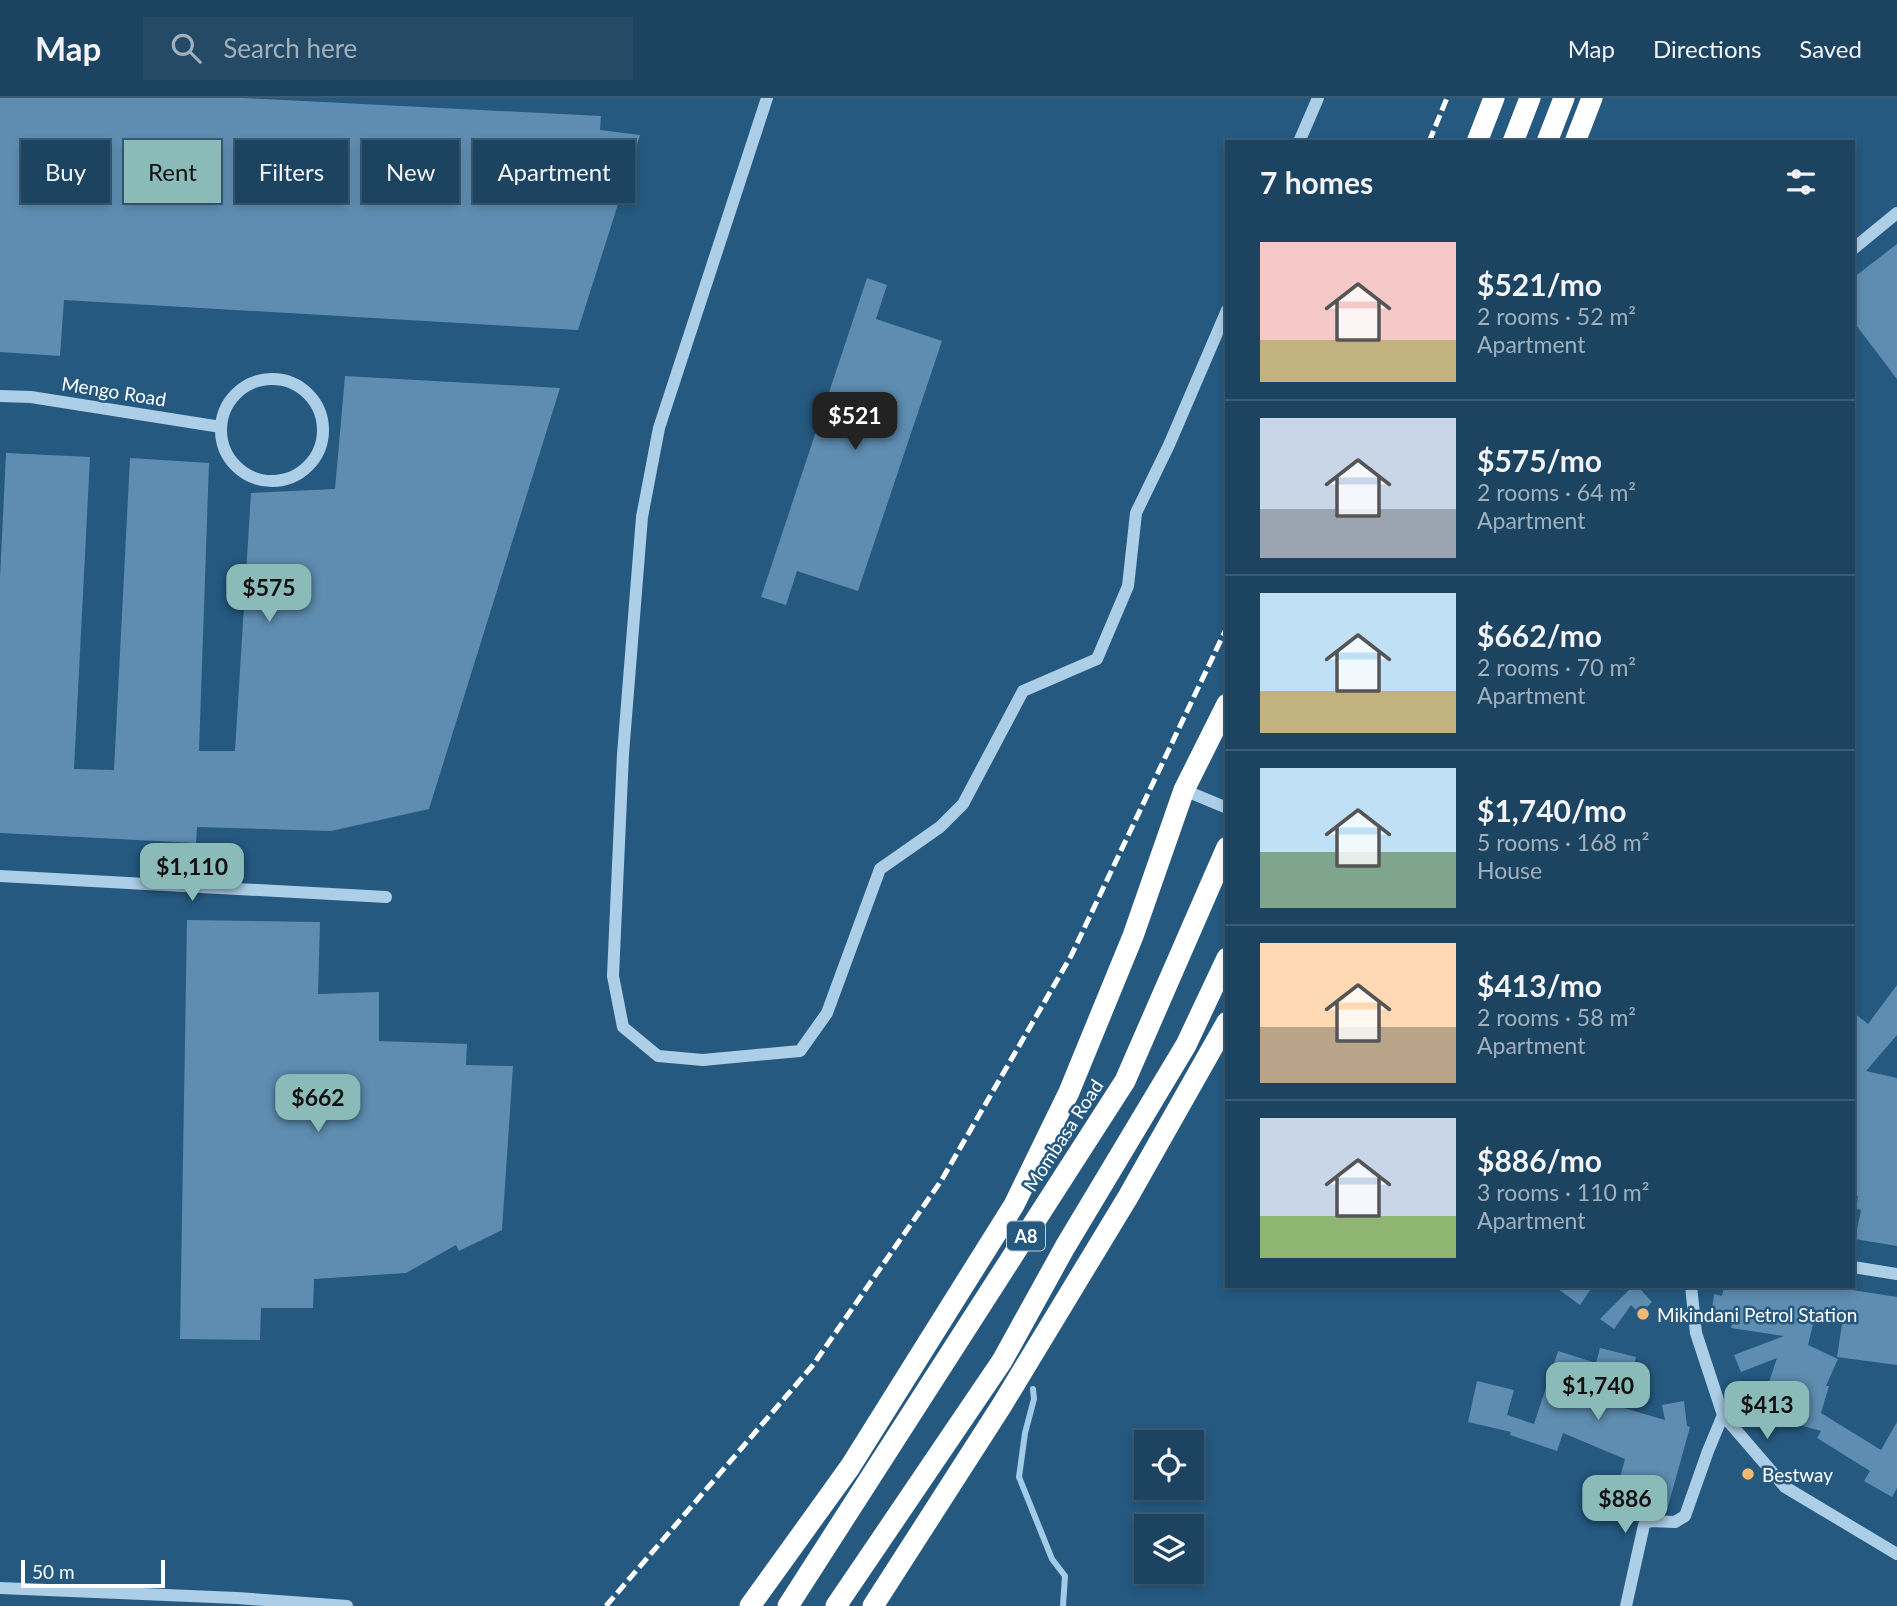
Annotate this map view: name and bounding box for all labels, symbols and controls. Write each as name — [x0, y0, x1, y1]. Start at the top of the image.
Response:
search box — [143, 17, 633, 80]
text: Map — [35, 28, 101, 68]
icon: search — [167, 29, 205, 67]
text: Search here — [223, 32, 357, 64]
text: Map — [1568, 34, 1615, 63]
text: Directions — [1653, 34, 1761, 63]
text: Saved — [1799, 34, 1862, 63]
chip: Buy — [21, 140, 110, 203]
chip: Rent — [124, 140, 221, 203]
chip: Filters — [235, 140, 348, 203]
chip: New — [362, 140, 459, 203]
chip: Apartment — [473, 140, 635, 203]
icon: filters — [1782, 163, 1820, 201]
text: 7 homes — [1260, 164, 1373, 200]
text: $521/mo — [1477, 266, 1602, 302]
icon: home — [1316, 270, 1400, 354]
text: 2 rooms · 52 m² — [1477, 302, 1636, 330]
text: Apartment — [1477, 330, 1585, 358]
street label: Mengo Road — [60, 371, 168, 411]
pin: $521 — [814, 392, 896, 452]
text: $521 — [828, 401, 882, 429]
text: $575/mo — [1477, 442, 1602, 478]
icon: home — [1316, 446, 1400, 530]
text: 2 rooms · 64 m² — [1477, 478, 1636, 506]
text: Apartment — [1477, 506, 1585, 534]
pin: $575 — [228, 564, 310, 624]
text: $575 — [242, 573, 296, 601]
text: $662/mo — [1477, 617, 1602, 653]
icon: home — [1316, 621, 1400, 705]
text: 2 rooms · 70 m² — [1477, 653, 1636, 681]
text: Apartment — [1477, 681, 1585, 709]
text: $1,740/mo — [1477, 792, 1626, 828]
icon: home — [1316, 796, 1400, 880]
text: 5 rooms · 168 m² — [1477, 828, 1649, 856]
pin: $1,110 — [135, 844, 249, 903]
text: $1,110 — [156, 852, 228, 880]
text: House — [1477, 856, 1542, 884]
text: $413/mo — [1477, 967, 1602, 1003]
icon: home — [1316, 971, 1400, 1055]
text: 2 rooms · 58 m² — [1477, 1003, 1636, 1031]
text: Apartment — [1477, 1031, 1585, 1059]
pin: $662 — [277, 1074, 359, 1134]
street label: Mombasa Road — [1018, 1075, 1108, 1195]
text: $662 — [291, 1083, 345, 1111]
text: $886/mo — [1477, 1142, 1602, 1178]
icon: home — [1316, 1146, 1400, 1230]
text: 3 rooms · 110 m² — [1477, 1178, 1649, 1206]
text: Apartment — [1477, 1206, 1585, 1234]
road number: A8 — [1007, 1222, 1045, 1251]
place label: Mikindani Petrol Station — [1657, 1303, 1857, 1326]
marker: Mikindani Petrol Station — [1635, 1306, 1651, 1322]
pin: $1,740 — [1541, 1362, 1655, 1422]
text: $1,740 — [1562, 1371, 1634, 1399]
pin: $413 — [1726, 1382, 1808, 1441]
text: $413 — [1740, 1390, 1794, 1418]
map controls — [1134, 1430, 1204, 1584]
button: locate — [1134, 1430, 1204, 1500]
place label: Bestway — [1762, 1463, 1833, 1486]
marker: Bestway — [1740, 1466, 1756, 1482]
pin: $886 — [1584, 1476, 1666, 1535]
text: $886 — [1598, 1484, 1652, 1512]
button: layers — [1134, 1514, 1204, 1584]
scale bar — [21, 1557, 164, 1589]
text: 50 m — [32, 1560, 75, 1583]

